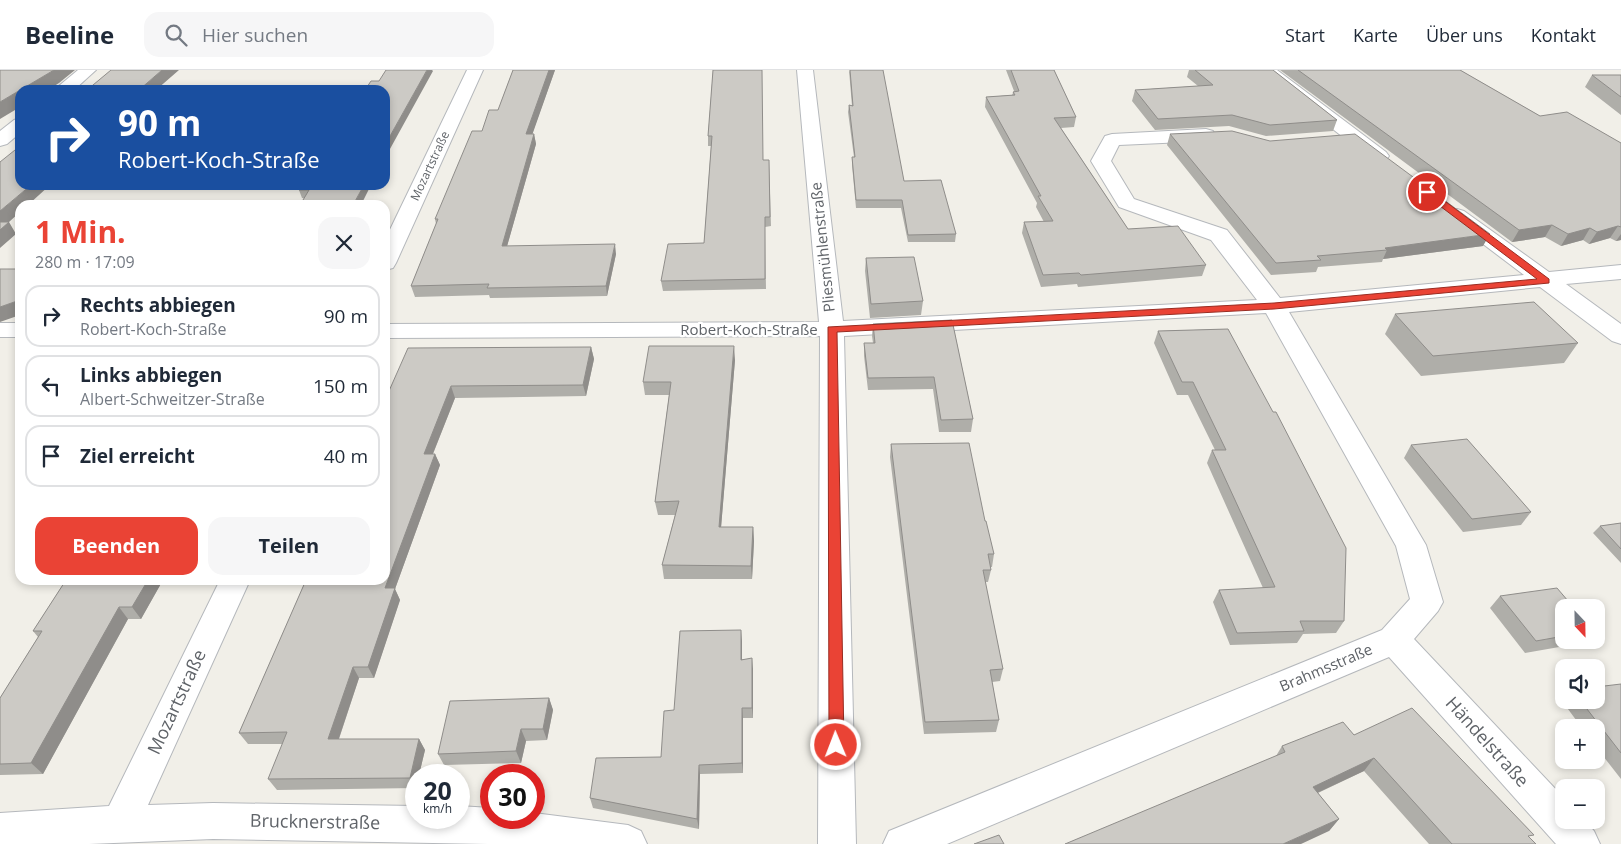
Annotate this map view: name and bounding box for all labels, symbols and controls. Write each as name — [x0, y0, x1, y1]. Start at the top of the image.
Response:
search box — [144, 12, 494, 57]
text: Beeline — [25, 18, 114, 51]
icon: search — [162, 21, 190, 49]
text: Hier suchen — [202, 22, 308, 48]
text: Start — [1285, 23, 1325, 47]
text: Karte — [1353, 23, 1398, 47]
text: Über uns — [1426, 23, 1503, 47]
text: Kontakt — [1531, 23, 1596, 47]
text: 90 m — [118, 99, 201, 146]
icon: right — [35, 105, 100, 170]
street label: Mozartstraße — [406, 128, 453, 203]
text: Robert-Koch-Straße — [118, 144, 320, 174]
pin — [1406, 171, 1448, 213]
icon: arrive — [1413, 178, 1441, 206]
street label: Pliesmühlenstraße — [805, 181, 839, 313]
text: 1 Min. — [35, 211, 126, 252]
button: close — [318, 217, 370, 269]
text: 280 m · 17:09 — [35, 251, 135, 273]
text: Rechts abbiegen — [80, 292, 236, 318]
icon: right — [37, 302, 65, 330]
text: 90 m — [324, 303, 368, 329]
text: Robert-Koch-Straße — [80, 318, 227, 340]
street label: Robert-Koch-Straße — [680, 319, 818, 339]
text: Links abbiegen — [80, 362, 222, 388]
icon: left — [37, 372, 65, 400]
text: 150 m — [313, 373, 368, 399]
text: Albert-Schweitzer-Straße — [80, 388, 265, 410]
icon: arrive — [37, 442, 65, 470]
text: Ziel erreicht — [80, 443, 195, 469]
text: 40 m — [324, 443, 368, 469]
button: Beenden — [35, 517, 198, 575]
button: Teilen — [208, 517, 370, 575]
north arrow — [1555, 599, 1605, 649]
map controls — [1555, 599, 1605, 829]
street label: Brahmsstraße — [1276, 639, 1375, 696]
street label: Mozartstraße — [141, 645, 211, 758]
button: sound — [1555, 659, 1605, 709]
street label: Händelstraße — [1441, 691, 1535, 792]
position arrow — [809, 718, 861, 770]
button: + — [1555, 719, 1605, 769]
speed limit sign: 30 — [480, 764, 545, 829]
text: 20 — [423, 773, 452, 807]
button: − — [1555, 779, 1605, 829]
text: km/h — [423, 800, 452, 817]
street label: Brucknerstraße — [250, 808, 380, 834]

